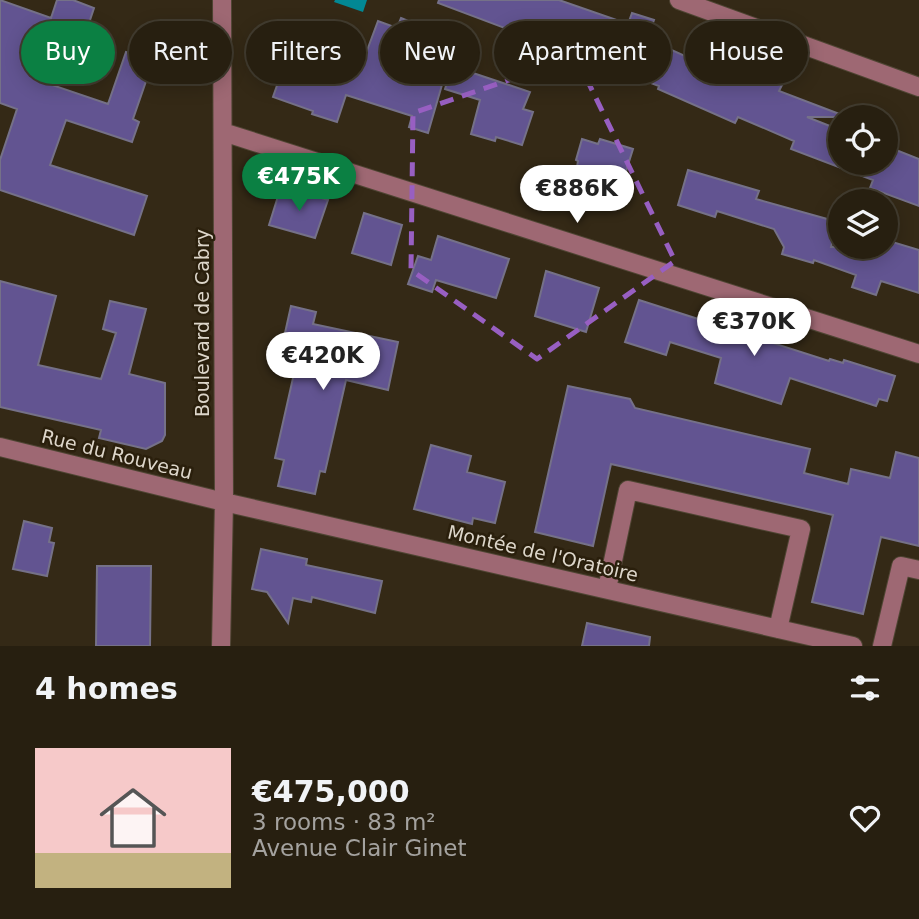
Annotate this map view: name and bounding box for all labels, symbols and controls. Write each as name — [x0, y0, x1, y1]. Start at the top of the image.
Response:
chip: Buy — [21, 21, 115, 84]
chip: Rent — [129, 21, 232, 84]
chip: Filters — [246, 21, 366, 84]
chip: New — [380, 21, 480, 84]
chip: Apartment — [494, 21, 671, 84]
chip: House — [685, 21, 808, 84]
map controls — [828, 105, 898, 259]
button: locate — [828, 105, 898, 175]
pin: €475K — [250, 154, 348, 213]
text: €475K — [258, 163, 340, 189]
pin: €886K — [528, 166, 626, 225]
text: €886K — [536, 175, 618, 201]
button: layers — [828, 189, 898, 259]
street label: Boulevard de Cabry — [191, 229, 213, 417]
pin: €370K — [705, 298, 803, 358]
text: €370K — [713, 308, 795, 334]
pin: €420K — [274, 332, 372, 392]
text: €420K — [282, 342, 364, 368]
street label: Rue du Rouveau — [39, 425, 195, 483]
street label: Montée de l'Oratoire — [445, 520, 641, 586]
icon: filters — [846, 669, 884, 707]
text: 4 homes — [35, 671, 178, 706]
text: €475,000 — [252, 774, 410, 809]
icon: home — [91, 776, 175, 860]
icon: heart — [846, 799, 884, 837]
text: 3 rooms · 83 m² — [252, 809, 436, 835]
text: Avenue Clair Ginet — [252, 835, 466, 861]

